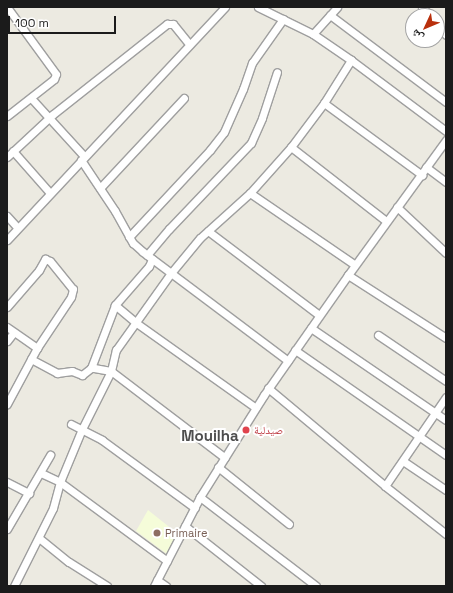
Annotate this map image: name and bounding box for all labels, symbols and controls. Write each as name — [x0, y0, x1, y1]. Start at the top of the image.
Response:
scale bar — [10, 8, 118, 34]
north arrow — [405, 8, 445, 48]
text: 100 m — [15, 15, 49, 31]
text: ش — [408, 27, 426, 45]
place label: صيدلية — [254, 423, 283, 437]
marker: صيدلية — [241, 425, 251, 435]
district label: Mouilha — [181, 427, 239, 445]
place label: Primaire — [165, 526, 207, 540]
marker: Primaire — [152, 528, 162, 538]

